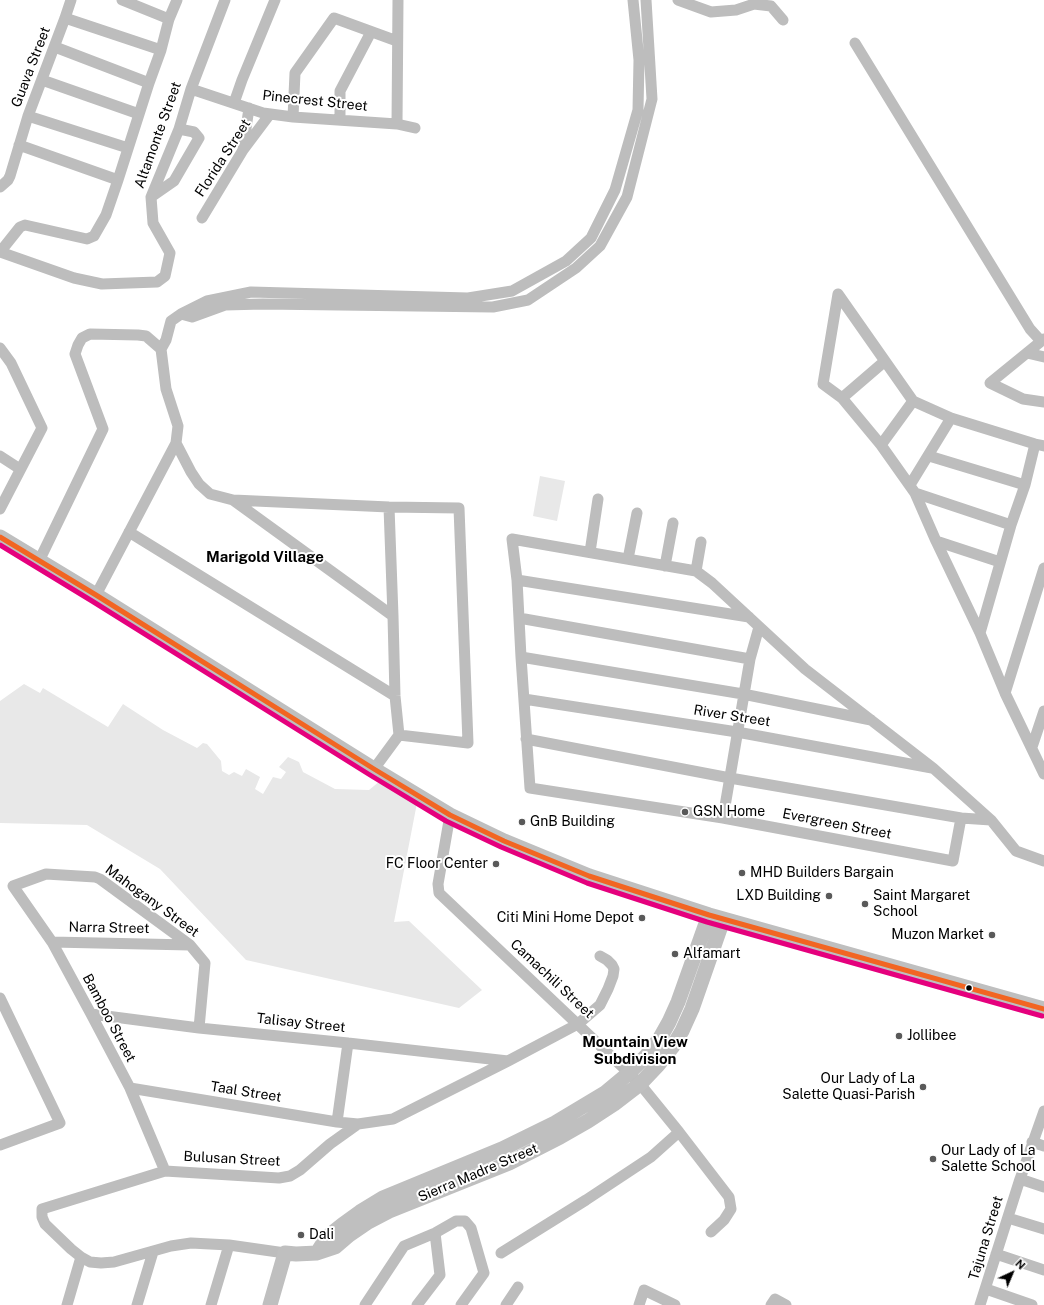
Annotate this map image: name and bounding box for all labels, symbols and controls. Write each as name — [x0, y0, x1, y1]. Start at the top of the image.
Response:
street label: Guava Street — [8, 24, 54, 110]
street label: Altamonte Street — [131, 79, 185, 191]
street label: Pinecrest Street — [261, 87, 369, 115]
street label: Florida Street — [192, 116, 254, 200]
district label: Marigold Village — [206, 548, 324, 566]
street label: River Street — [692, 702, 772, 730]
place label: GSN Home — [693, 804, 765, 820]
street label: Evergreen Street — [781, 805, 893, 843]
marker: GSN Home — [680, 807, 690, 817]
place label: GnB Building — [530, 814, 615, 830]
marker: GnB Building — [517, 817, 527, 827]
place label: FC Floor Center — [386, 856, 488, 872]
marker: FC Floor Center — [491, 859, 501, 869]
street label: Mahogany Street — [102, 861, 202, 941]
place label: MHD Builders Bargain — [750, 865, 894, 881]
marker: MHD Builders Bargain — [737, 868, 747, 878]
place label: LXD Building — [736, 888, 821, 904]
place label: Saint Margaret School — [873, 888, 970, 920]
marker: LXD Building — [824, 891, 834, 901]
marker: Saint Margaret School — [860, 899, 870, 909]
place label: Citi Mini Home Depot — [497, 910, 634, 926]
marker: Citi Mini Home Depot — [637, 913, 647, 923]
street label: Narra Street — [68, 919, 150, 937]
place label: Muzon Market — [891, 927, 984, 943]
marker: Muzon Market — [987, 930, 997, 940]
street label: Camachili Street — [507, 936, 597, 1022]
place label: Alfamart — [683, 946, 741, 962]
marker: Alfamart — [670, 949, 680, 959]
street label: Bamboo Street — [79, 971, 139, 1065]
unlabelled marker — [964, 983, 974, 993]
street label: Talisay Street — [256, 1010, 346, 1036]
place label: Jollibee — [907, 1028, 956, 1044]
marker: Jollibee — [894, 1031, 904, 1041]
district label: Mountain View Subdivision — [582, 1033, 688, 1068]
place label: Our Lady of La Salette Quasi-Parish — [782, 1071, 915, 1104]
street label: Taal Street — [209, 1078, 283, 1106]
marker: Our Lady of La Salette Quasi-Parish — [918, 1082, 928, 1092]
street label: Sierra Madre Street — [415, 1140, 541, 1206]
place label: Our Lady of La Salette School — [941, 1143, 1036, 1176]
street label: Bulusan Street — [183, 1148, 281, 1170]
marker: Our Lady of La Salette School — [928, 1154, 938, 1164]
street label: Tajuna Street — [965, 1194, 1007, 1282]
place label: Dali — [309, 1227, 334, 1243]
marker: Dali — [296, 1230, 306, 1240]
north arrow — [992, 1253, 1032, 1293]
text: N — [1013, 1257, 1028, 1272]

